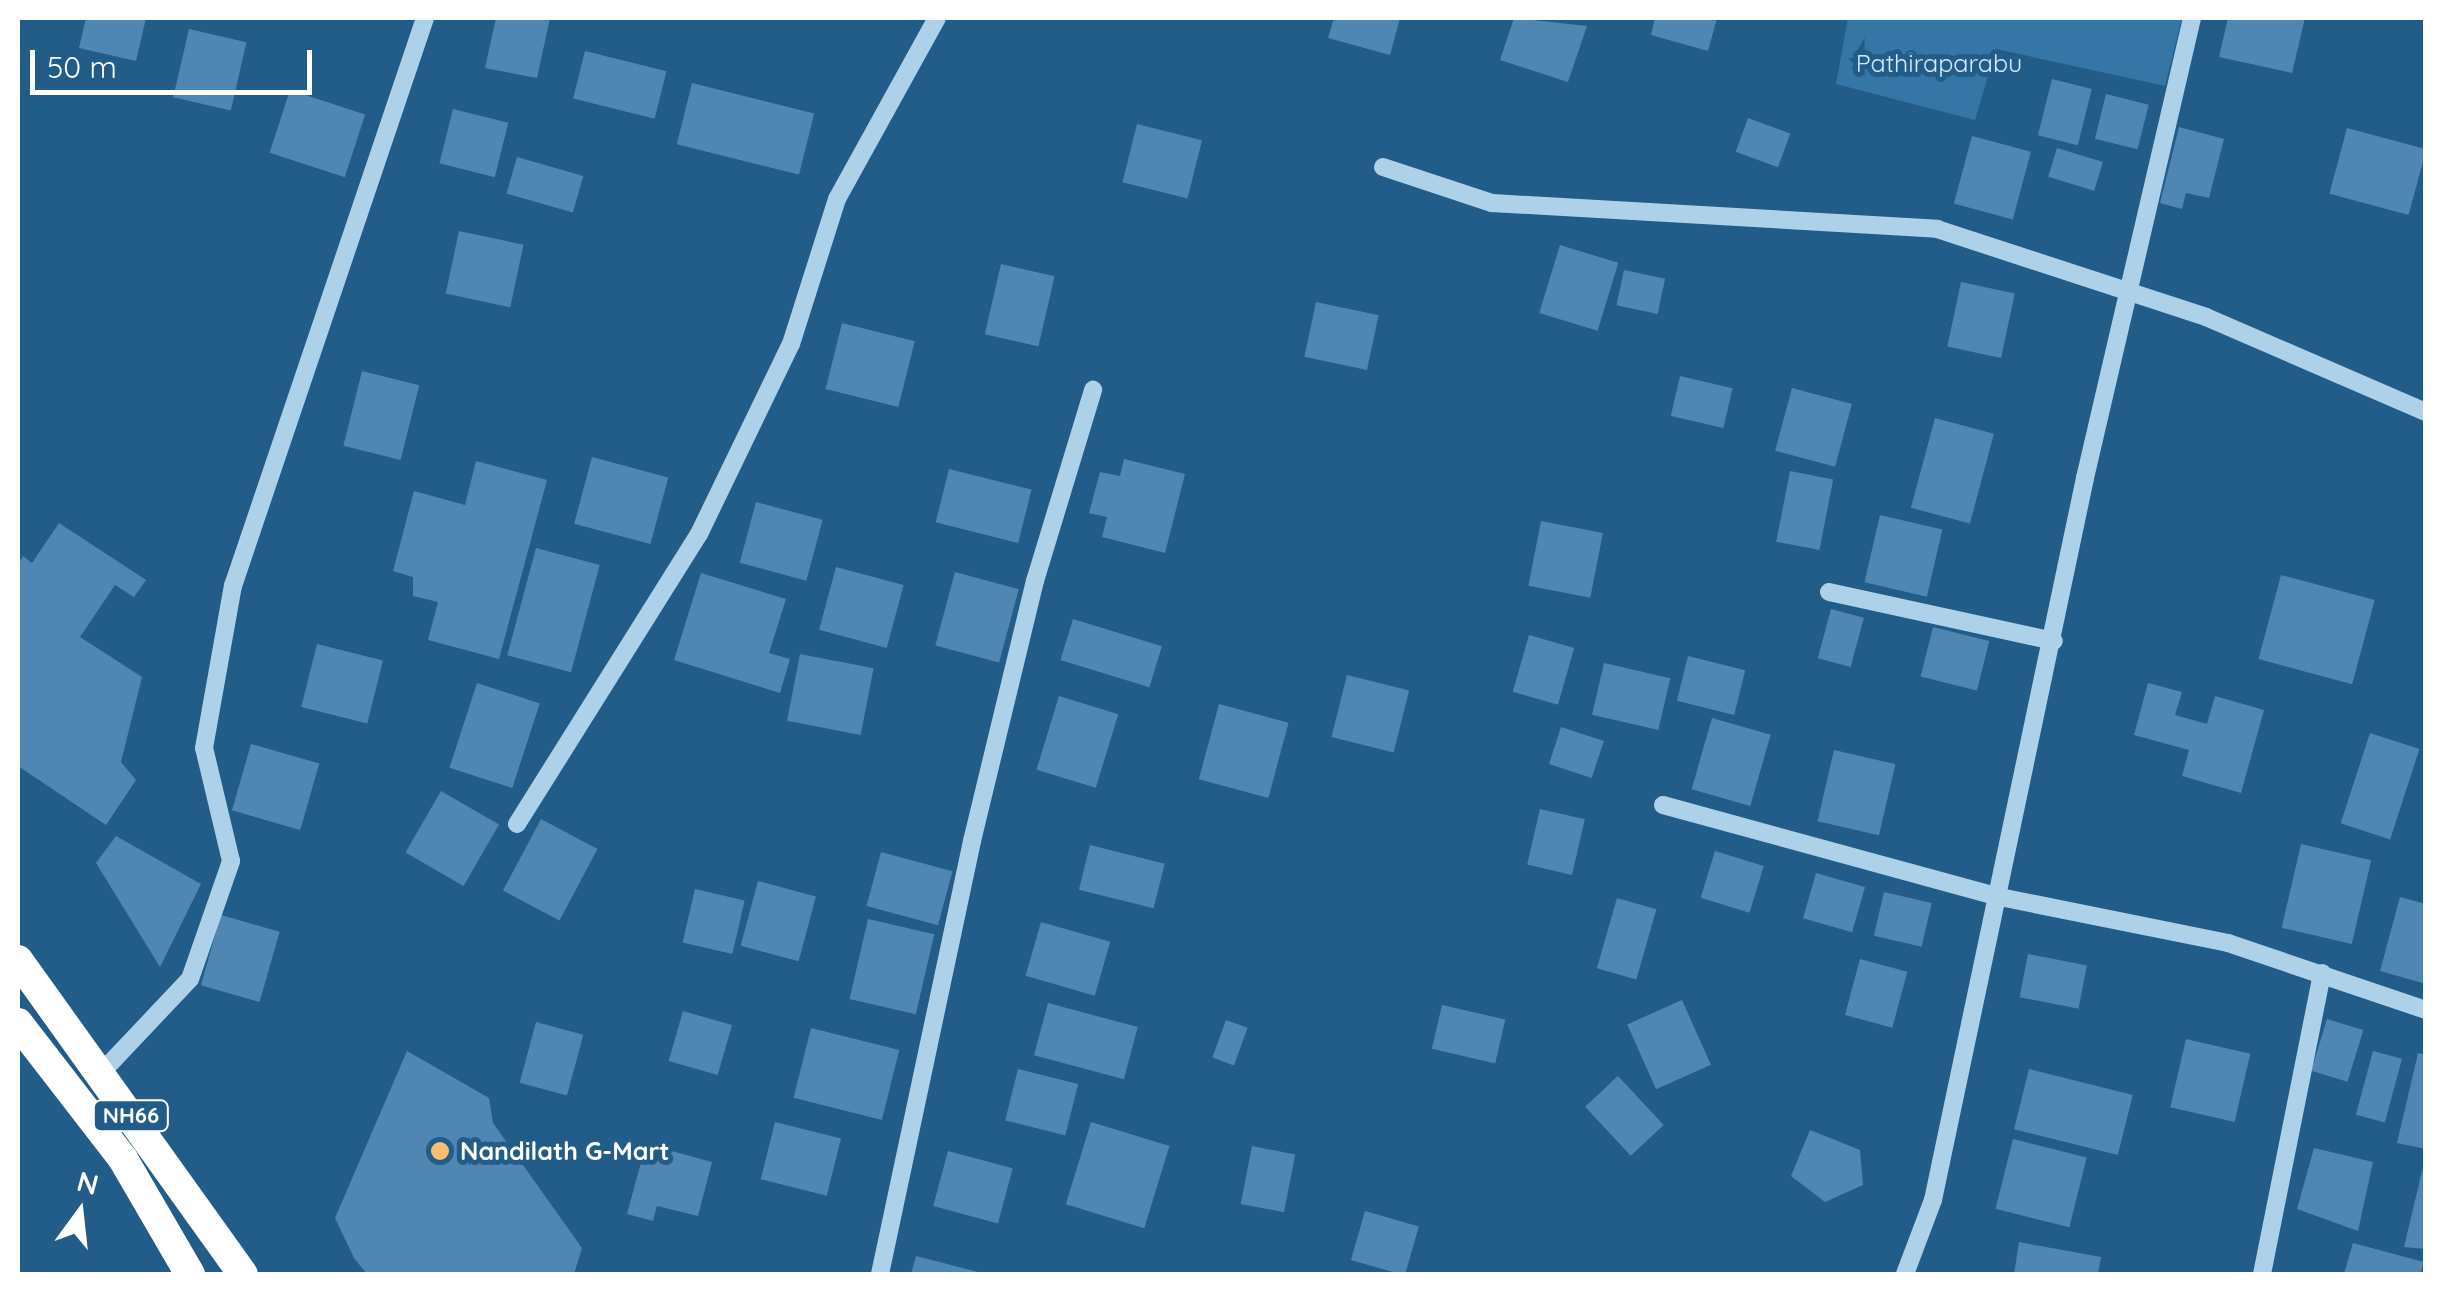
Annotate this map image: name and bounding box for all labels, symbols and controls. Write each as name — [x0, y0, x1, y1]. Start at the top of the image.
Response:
scale bar — [35, 30, 318, 92]
text: 50 m — [47, 48, 117, 86]
park label: Pathiraparabu — [1856, 48, 2022, 78]
road number: NH66 — [91, 1099, 171, 1133]
place label: Nandilath G-Mart — [460, 1136, 669, 1166]
marker: Nandilath G-Mart — [429, 1140, 451, 1162]
north arrow — [30, 1162, 130, 1262]
text: N — [73, 1163, 102, 1202]

